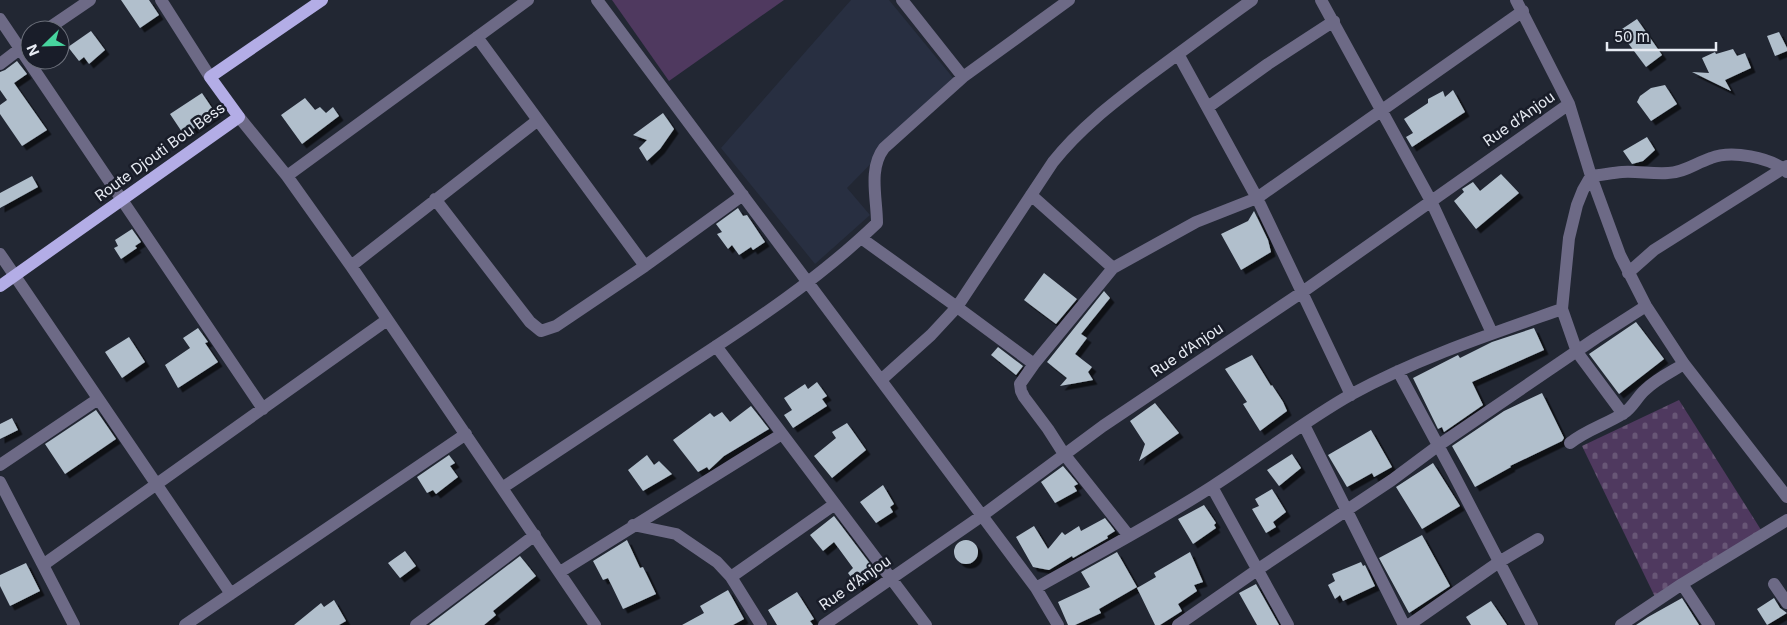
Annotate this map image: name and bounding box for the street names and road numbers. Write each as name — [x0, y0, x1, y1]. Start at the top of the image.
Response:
street label: Rue d’Anjou — [1479, 87, 1558, 150]
street label: Route Djouti Bou Bess — [91, 98, 229, 205]
street label: Rue d’Anjou — [1147, 318, 1227, 381]
street label: Rue d’Anjou — [815, 551, 894, 614]

